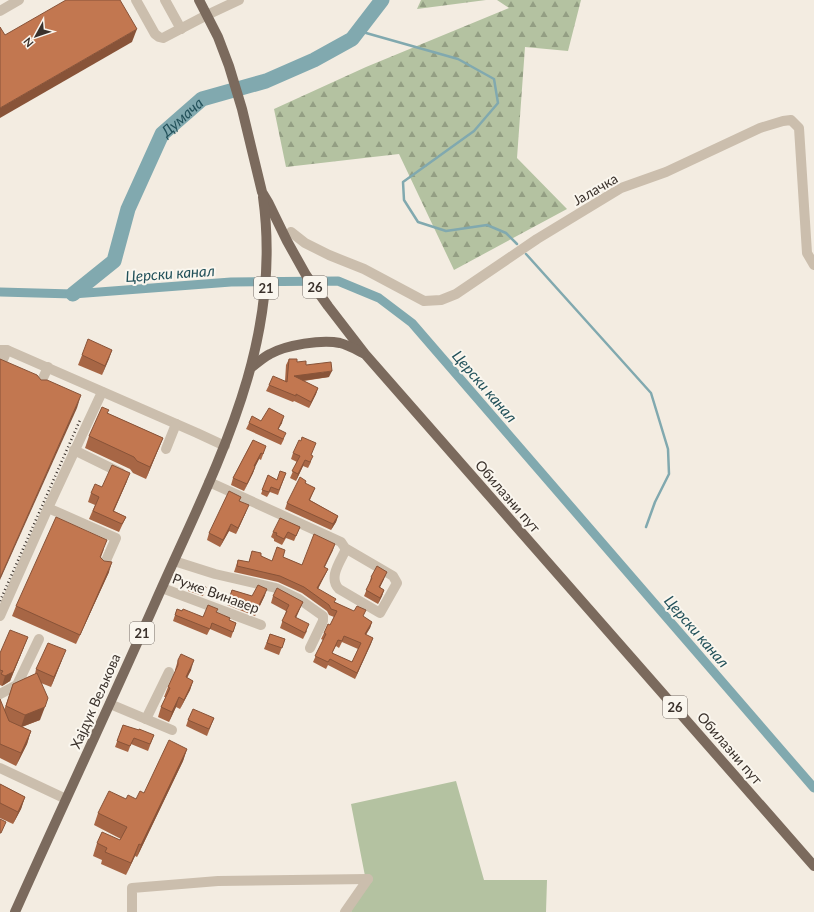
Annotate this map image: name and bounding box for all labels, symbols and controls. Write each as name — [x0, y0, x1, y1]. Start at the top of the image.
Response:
north arrow — [16, 16, 56, 56]
text: N — [20, 35, 36, 50]
water label: Думача — [156, 93, 207, 141]
street label: Јалачка — [569, 169, 621, 209]
water label: Церски канал — [125, 261, 215, 285]
road number: 26 — [303, 276, 327, 298]
road number: 21 — [254, 277, 278, 299]
water label: Церски канал — [449, 346, 521, 426]
street label: Обилазни пут — [472, 456, 544, 536]
street label: Руже Винавер — [170, 569, 262, 617]
water label: Церски канал — [661, 591, 733, 671]
road number: 21 — [130, 622, 154, 644]
street label: Хајдук Вељкова — [66, 651, 124, 751]
road number: 26 — [663, 696, 687, 718]
street label: Обилазни пут — [694, 708, 766, 788]

